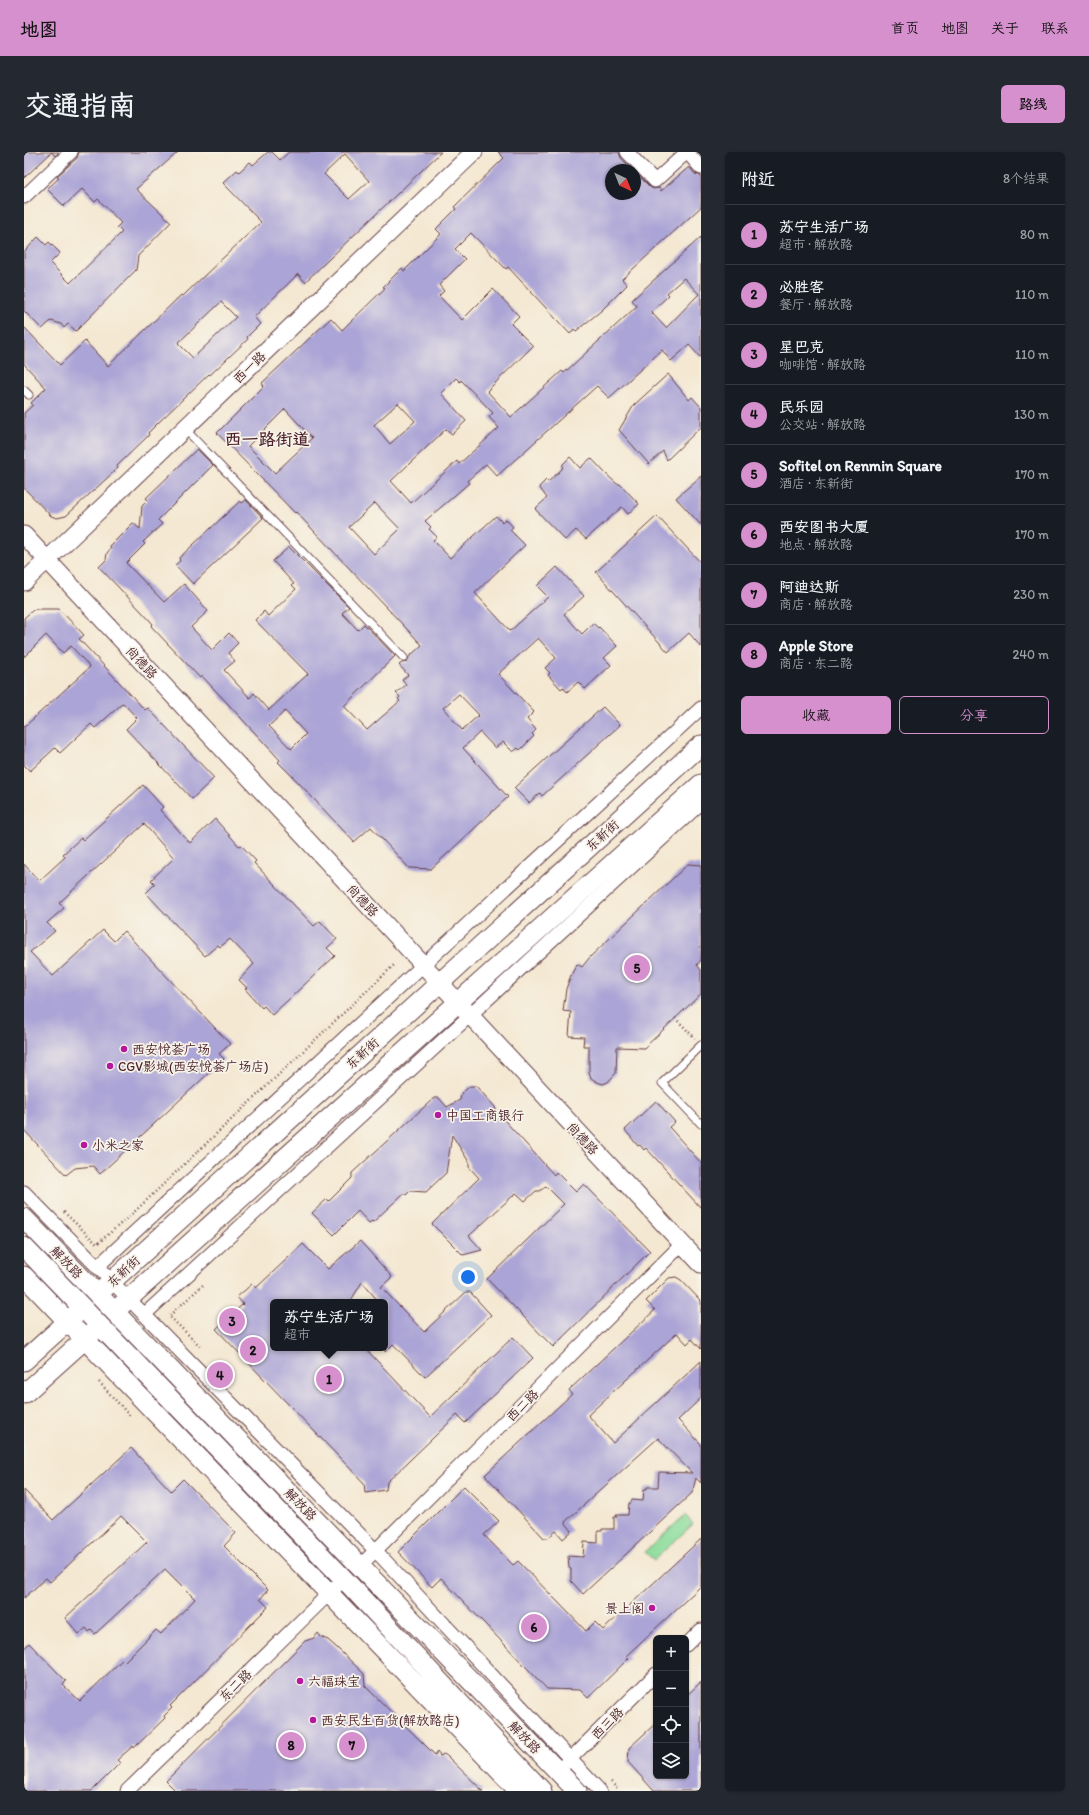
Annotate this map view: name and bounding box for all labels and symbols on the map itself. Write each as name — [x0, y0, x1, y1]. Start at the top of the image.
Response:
north arrow — [605, 164, 641, 200]
street label: 西一路 — [230, 348, 269, 386]
district label: 西一路街道 — [225, 429, 310, 449]
street label: 尚德路 — [123, 643, 160, 682]
street label: 东新街 — [583, 817, 622, 854]
street label: 尚德路 — [344, 881, 381, 920]
pin: 5 — [624, 953, 650, 983]
street label: 东新街 — [343, 1035, 382, 1072]
place label: 西安悦荟广场 — [132, 1042, 210, 1057]
marker: 西安悦荟广场 — [119, 1044, 129, 1054]
place label: CGV影城(西安悦荟广场店) — [118, 1059, 268, 1074]
marker: CGV影城(西安悦荟广场店) — [105, 1061, 115, 1071]
place label: 中国工商银行 — [446, 1108, 524, 1123]
marker: 中国工商银行 — [433, 1110, 443, 1120]
street label: 尚德路 — [564, 1119, 601, 1158]
place label: 小米之家 — [92, 1138, 144, 1153]
marker: 小米之家 — [79, 1140, 89, 1150]
street label: 解放路 — [48, 1243, 86, 1282]
street label: 东新街 — [104, 1253, 143, 1290]
your location — [458, 1267, 478, 1287]
pin: 3 — [219, 1306, 245, 1336]
pin: 2 — [240, 1335, 266, 1365]
pin: 4 — [207, 1360, 233, 1390]
pin: 1 — [316, 1364, 342, 1394]
street label: 西二路 — [503, 1386, 541, 1424]
street label: 解放路 — [282, 1485, 320, 1524]
place label: 景上阁 — [605, 1601, 644, 1616]
marker: 景上阁 — [647, 1603, 657, 1613]
pin: 6 — [521, 1612, 547, 1642]
street label: 东二路 — [216, 1666, 255, 1704]
place label: 六福珠宝 — [308, 1674, 360, 1689]
marker: 六福珠宝 — [295, 1676, 305, 1686]
street label: 西三路 — [588, 1704, 626, 1742]
place label: 西安民生百货(解放路店) — [321, 1713, 459, 1728]
marker: 西安民生百货(解放路店) — [308, 1715, 318, 1725]
street label: 解放路 — [506, 1718, 544, 1757]
pin: 8 — [278, 1730, 304, 1760]
pin: 7 — [339, 1730, 365, 1760]

